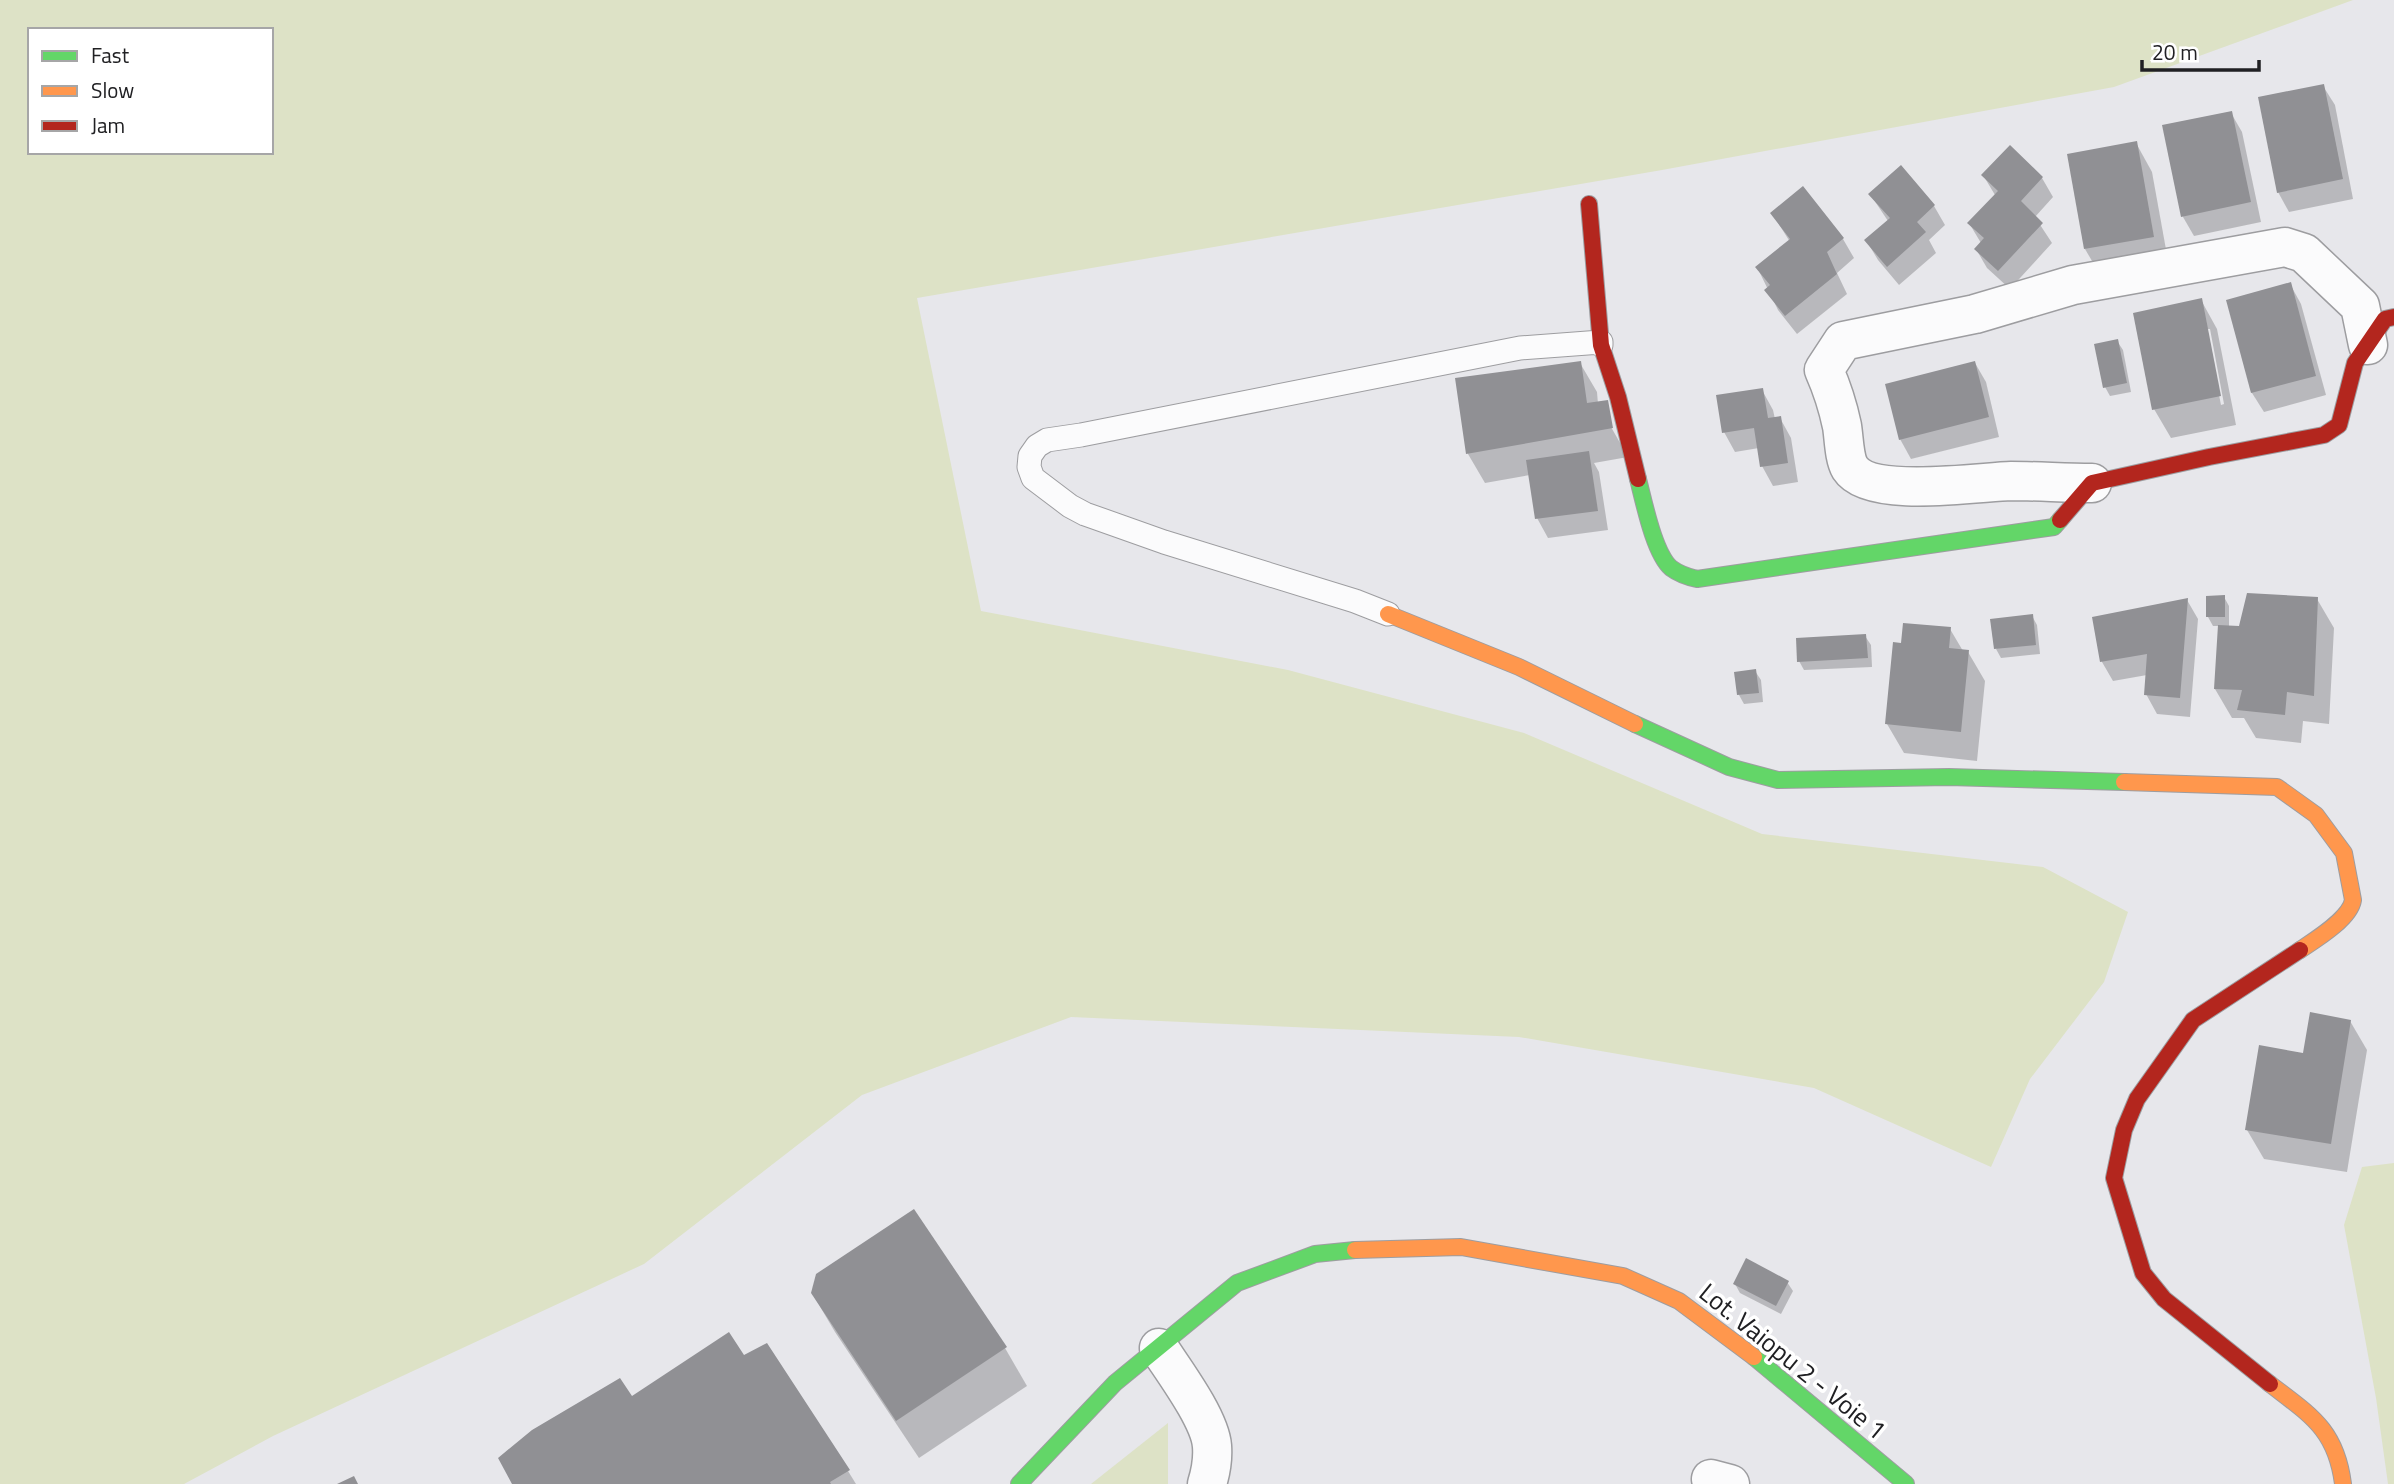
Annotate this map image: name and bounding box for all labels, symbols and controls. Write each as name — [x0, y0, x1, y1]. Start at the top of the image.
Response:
legend — [28, 28, 273, 154]
scale bar — [2142, 28, 2259, 72]
text: 20 m — [2152, 36, 2198, 68]
text: Fast — [91, 39, 130, 71]
text: Slow — [91, 74, 134, 106]
text: Jam — [91, 109, 125, 141]
street label: Lot. Vaiopu 2 - Voie 1 — [1691, 1273, 1895, 1449]

